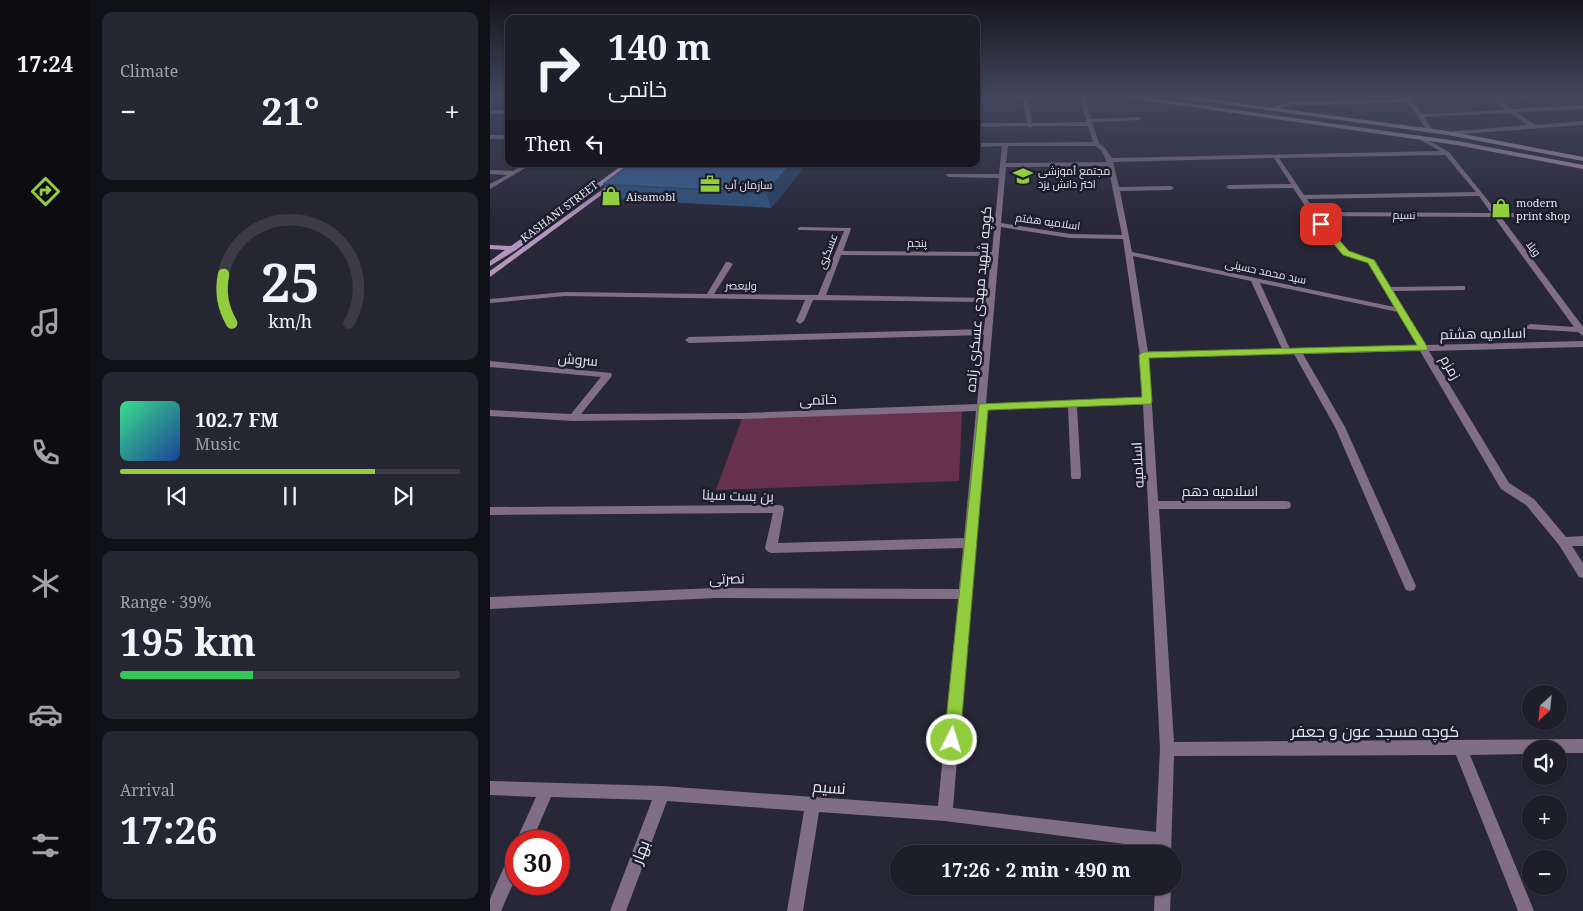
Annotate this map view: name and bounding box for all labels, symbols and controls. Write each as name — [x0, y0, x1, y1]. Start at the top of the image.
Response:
text: 140 m — [608, 23, 711, 70]
icon: right — [525, 35, 590, 100]
text: 17:24 — [17, 48, 73, 78]
text: Climate — [120, 60, 178, 82]
text: خاتمی — [608, 73, 667, 103]
text: 21° — [261, 84, 319, 136]
text: − — [120, 92, 136, 130]
text: + — [444, 92, 460, 130]
icon: left — [581, 130, 609, 158]
text: Then — [525, 131, 571, 157]
place label: مجتمع آموزشی اختر دانش یزد — [1038, 163, 1110, 191]
school or university icon: مجتمع آموزشی اختر دانش یزد — [1012, 165, 1034, 187]
office icon: سازمان آب — [699, 173, 721, 195]
icon: directions — [28, 174, 63, 209]
street label: KASHANI STREET — [517, 177, 601, 245]
place label: سازمان آب — [725, 177, 772, 192]
shop icon: Aisamobl — [600, 185, 622, 207]
place label: Aisamobl — [626, 189, 676, 204]
place label: modern print shop — [1516, 195, 1571, 223]
shop icon: modern print shop — [1490, 197, 1512, 219]
pin — [1300, 203, 1342, 245]
street label: کوچه شهید مهدی عسکری زاده — [960, 205, 997, 393]
street label: نسیم — [1393, 207, 1415, 223]
street label: اسلامیه هفتم — [1015, 209, 1081, 234]
icon: arrive — [1307, 210, 1335, 238]
street label: عسگری — [813, 231, 841, 271]
street label: پنجم — [907, 235, 927, 251]
street label: ویلا — [1523, 237, 1545, 259]
text: 25 — [261, 246, 319, 317]
street label: سید محمد حسینی — [1224, 255, 1308, 287]
street label: ولیعصر — [724, 277, 757, 293]
icon: music — [28, 305, 63, 340]
text: km/h — [268, 309, 312, 333]
street label: اسلامیه هشتم — [1440, 323, 1526, 344]
street label: سروش — [557, 348, 599, 370]
street label: زمزم — [1435, 351, 1466, 383]
street label: خاتمی — [799, 389, 837, 409]
text: 102.7 FM — [195, 407, 278, 433]
text: Music — [195, 433, 240, 455]
icon: phone — [28, 435, 63, 470]
street label: اسلامیه — [1126, 442, 1148, 488]
street label: اسلامیه دهم — [1182, 481, 1258, 501]
icon: previous — [163, 482, 191, 510]
icon: pause — [276, 482, 304, 510]
icon: next — [389, 482, 417, 510]
street label: بن بست سینا — [702, 484, 774, 506]
icon: climate — [28, 566, 63, 601]
street label: نصرتی — [709, 568, 745, 588]
text: Range · 39% — [120, 591, 212, 613]
text: 195 km — [120, 615, 256, 667]
north arrow — [1522, 685, 1568, 730]
map controls — [1522, 685, 1567, 895]
icon: car — [28, 697, 63, 732]
position arrow — [925, 713, 977, 765]
street label: کوچه مسجد عون و جعفر — [1290, 720, 1459, 743]
button: sound — [1522, 740, 1567, 785]
street label: نسیم — [812, 775, 846, 800]
text: Arrival — [120, 779, 175, 801]
button: + — [1522, 795, 1567, 840]
text: 17:26 — [120, 803, 217, 855]
icon: filters — [28, 828, 63, 863]
speed limit sign: 30 — [505, 830, 570, 895]
street label: بهار — [625, 837, 655, 868]
button: − — [1522, 850, 1567, 895]
text: 17:26 · 2 min · 490 m — [941, 857, 1131, 883]

